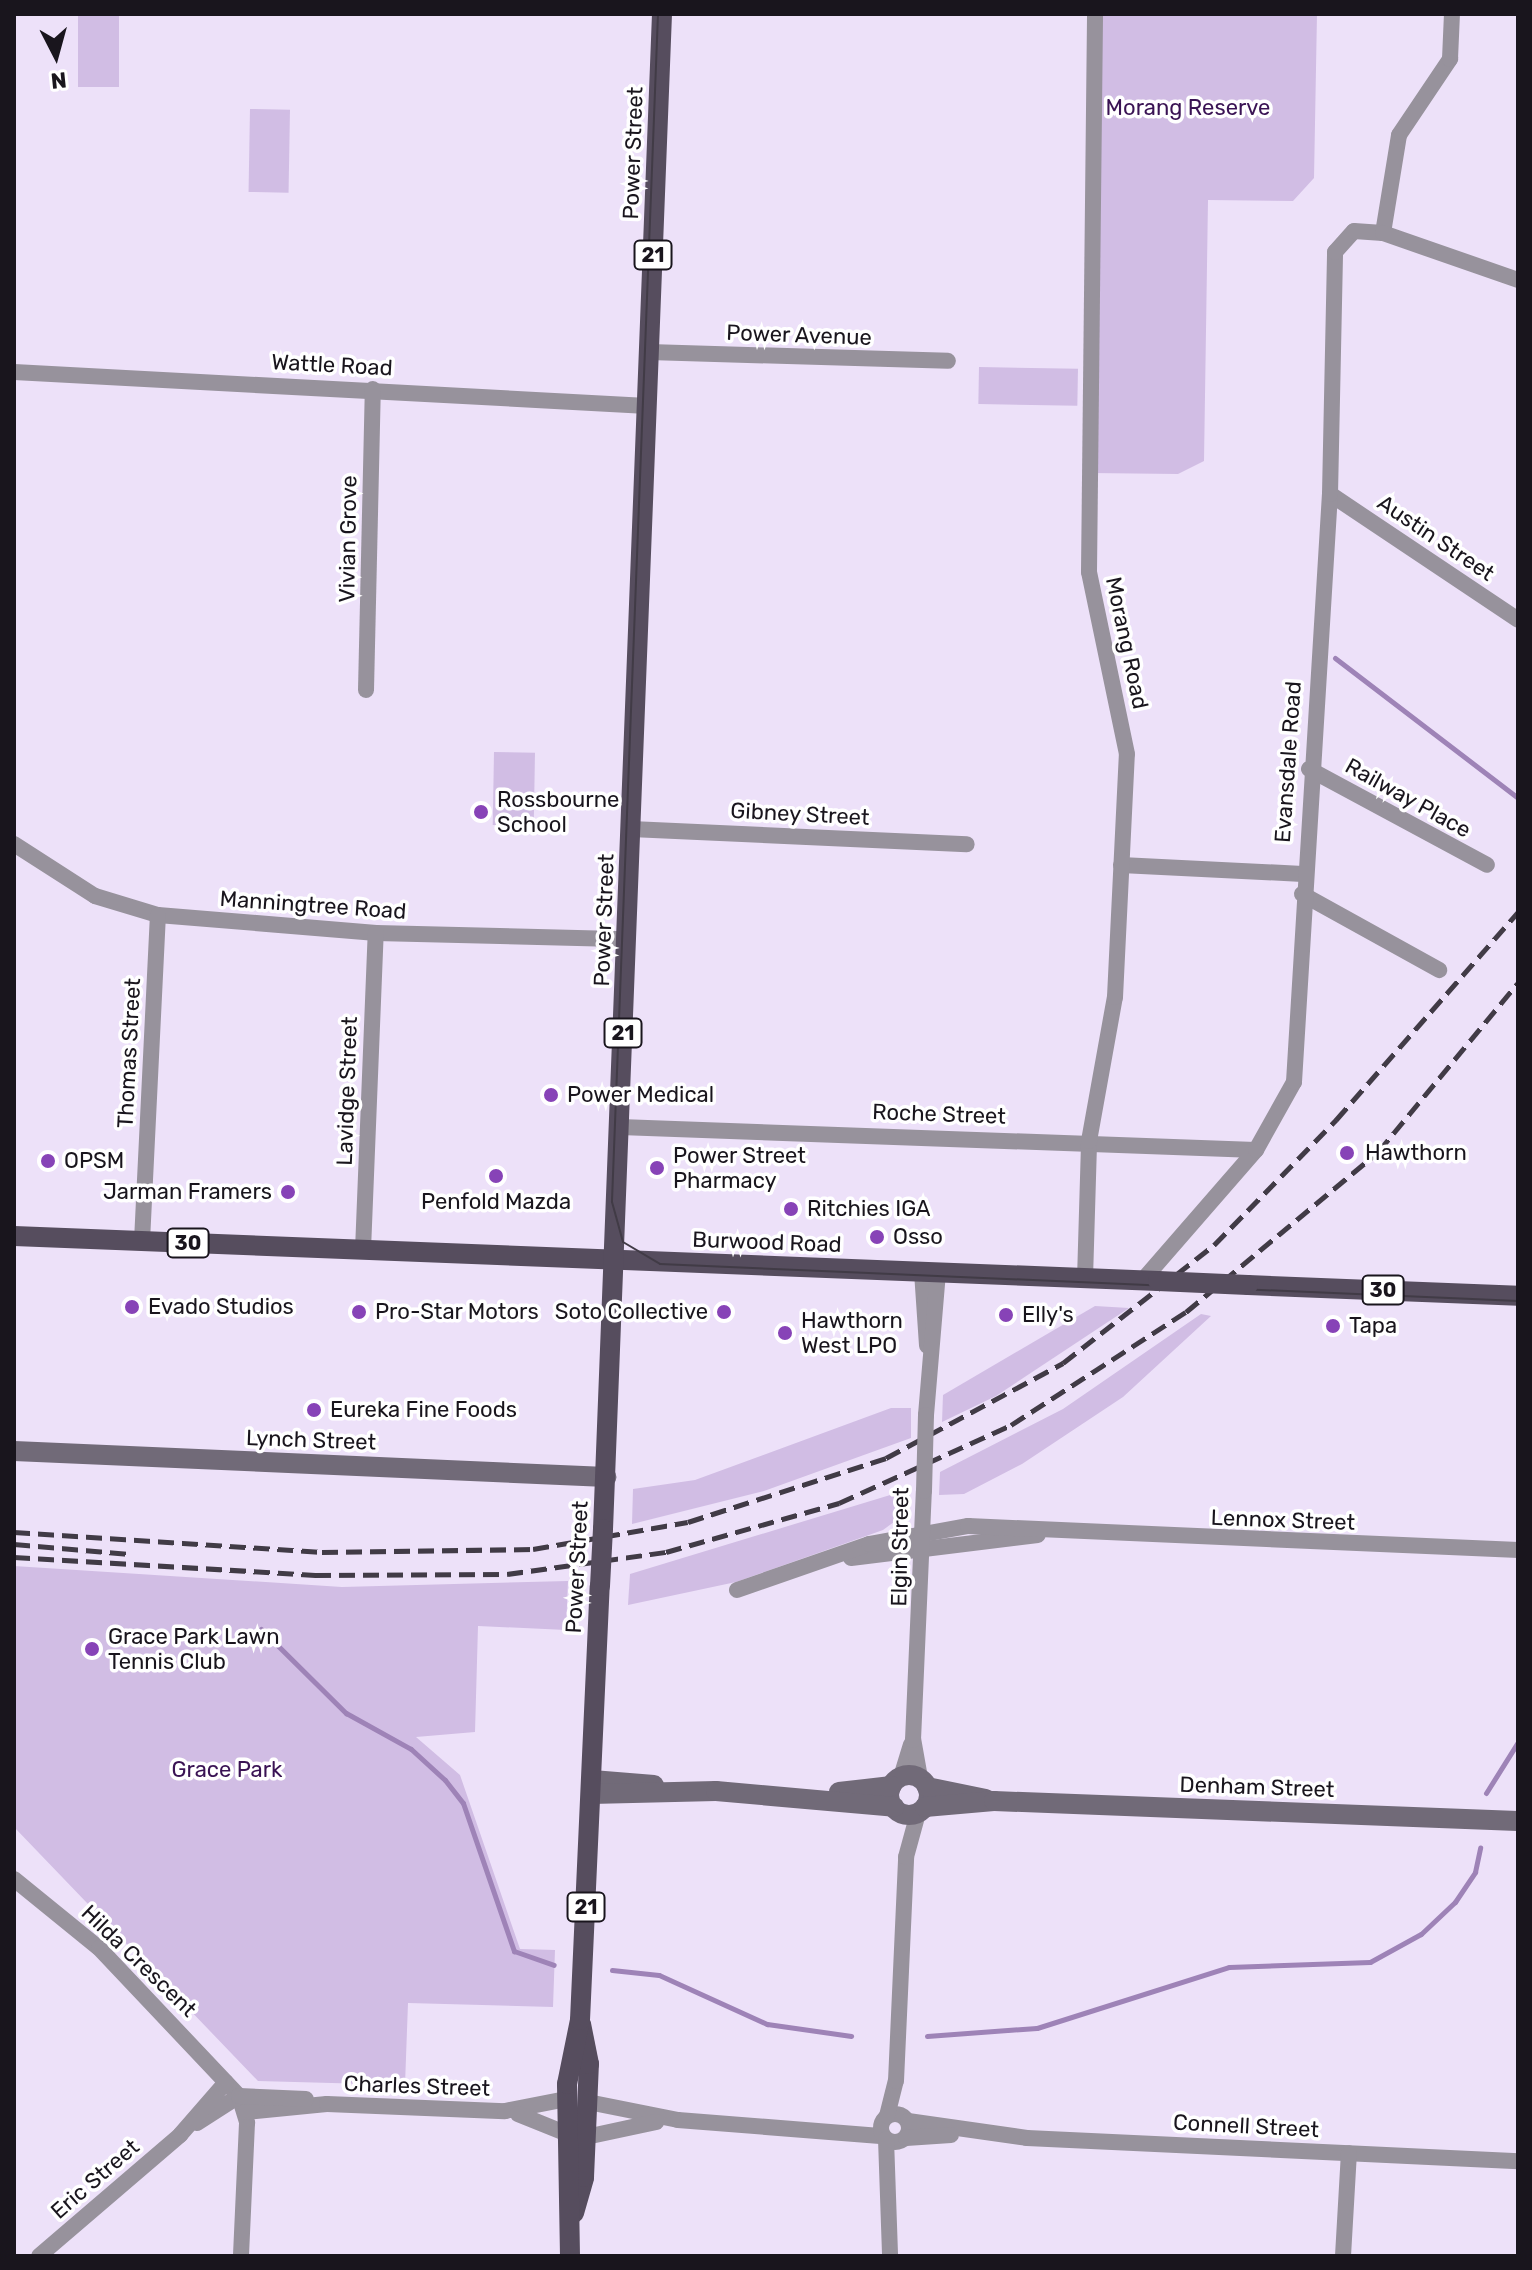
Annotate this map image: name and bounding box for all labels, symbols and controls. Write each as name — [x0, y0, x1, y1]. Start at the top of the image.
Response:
north arrow — [16, 16, 96, 96]
text: N — [49, 66, 68, 95]
street label: Power Street — [617, 86, 649, 220]
park label: Morang Reserve — [1106, 95, 1270, 121]
road number: 21 — [633, 239, 673, 271]
street label: Power Avenue — [725, 319, 873, 351]
street label: Wattle Road — [271, 349, 393, 381]
street label: Vivian Grove — [334, 475, 362, 603]
street label: Austin Street — [1373, 489, 1499, 587]
street label: Morang Road — [1100, 575, 1154, 711]
street label: Evansdale Road — [1269, 680, 1307, 844]
street label: Railway Place — [1340, 753, 1476, 843]
place label: Rossbourne School — [497, 786, 619, 838]
street label: Gibney Street — [730, 797, 870, 831]
marker: Rossbourne School — [472, 803, 490, 821]
street label: Power Street — [588, 853, 620, 987]
street label: Manningtree Road — [219, 885, 407, 925]
street label: Thomas Street — [112, 977, 146, 1129]
street label: Lavidge Street — [331, 1016, 363, 1166]
road number: 21 — [603, 1017, 643, 1049]
place label: Power Medical — [567, 1082, 715, 1108]
marker: Power Medical — [542, 1086, 560, 1104]
street label: Roche Street — [872, 1098, 1006, 1130]
place label: Hawthorn — [1365, 1140, 1467, 1166]
place label: Power Street Pharmacy — [673, 1142, 806, 1194]
marker: Hawthorn — [1336, 1142, 1358, 1164]
place label: OPSM — [64, 1148, 124, 1174]
marker: OPSM — [39, 1152, 57, 1170]
marker: Power Street Pharmacy — [648, 1159, 666, 1177]
marker: Penfold Mazda — [487, 1167, 505, 1185]
place label: Jarman Framers — [103, 1179, 272, 1205]
marker: Jarman Framers — [279, 1183, 297, 1201]
place label: Penfold Mazda — [421, 1189, 571, 1215]
place label: Ritchies IGA — [807, 1196, 931, 1222]
marker: Ritchies IGA — [782, 1200, 800, 1218]
place label: Osso — [893, 1224, 943, 1250]
street label: Burwood Road — [692, 1226, 842, 1258]
road number: 30 — [166, 1227, 210, 1259]
marker: Osso — [868, 1228, 886, 1246]
road number: 30 — [1361, 1274, 1405, 1306]
place label: Evado Studios — [148, 1294, 294, 1320]
marker: Evado Studios — [123, 1298, 141, 1316]
place label: Pro-Star Motors — [375, 1299, 539, 1325]
place label: Soto Collective — [555, 1299, 708, 1325]
place label: Elly's — [1022, 1302, 1074, 1328]
marker: Pro-Star Motors — [350, 1303, 368, 1321]
marker: Soto Collective — [715, 1303, 733, 1321]
marker: Elly's — [997, 1306, 1015, 1324]
place label: Hawthorn West LPO — [801, 1307, 903, 1358]
place label: Tapa — [1349, 1313, 1397, 1339]
marker: Tapa — [1324, 1317, 1342, 1335]
marker: Hawthorn West LPO — [776, 1324, 794, 1342]
place label: Eureka Fine Foods — [330, 1397, 517, 1423]
marker: Eureka Fine Foods — [305, 1401, 323, 1419]
street label: Lynch Street — [245, 1425, 377, 1455]
street label: Elgin Street — [886, 1487, 914, 1607]
street label: Power Street — [560, 1500, 594, 1634]
street label: Lennox Street — [1210, 1504, 1356, 1536]
place label: Grace Park Lawn Tennis Club — [108, 1623, 280, 1674]
marker: Grace Park Lawn Tennis Club — [83, 1640, 101, 1658]
park label: Grace Park — [172, 1757, 282, 1783]
street label: Denham Street — [1179, 1771, 1335, 1803]
road number: 21 — [566, 1891, 606, 1923]
street label: Hilda Crescent — [76, 1900, 202, 2022]
street label: Charles Street — [343, 2070, 491, 2102]
street label: Connell Street — [1172, 2109, 1320, 2143]
street label: Eric Street — [46, 2134, 144, 2224]

